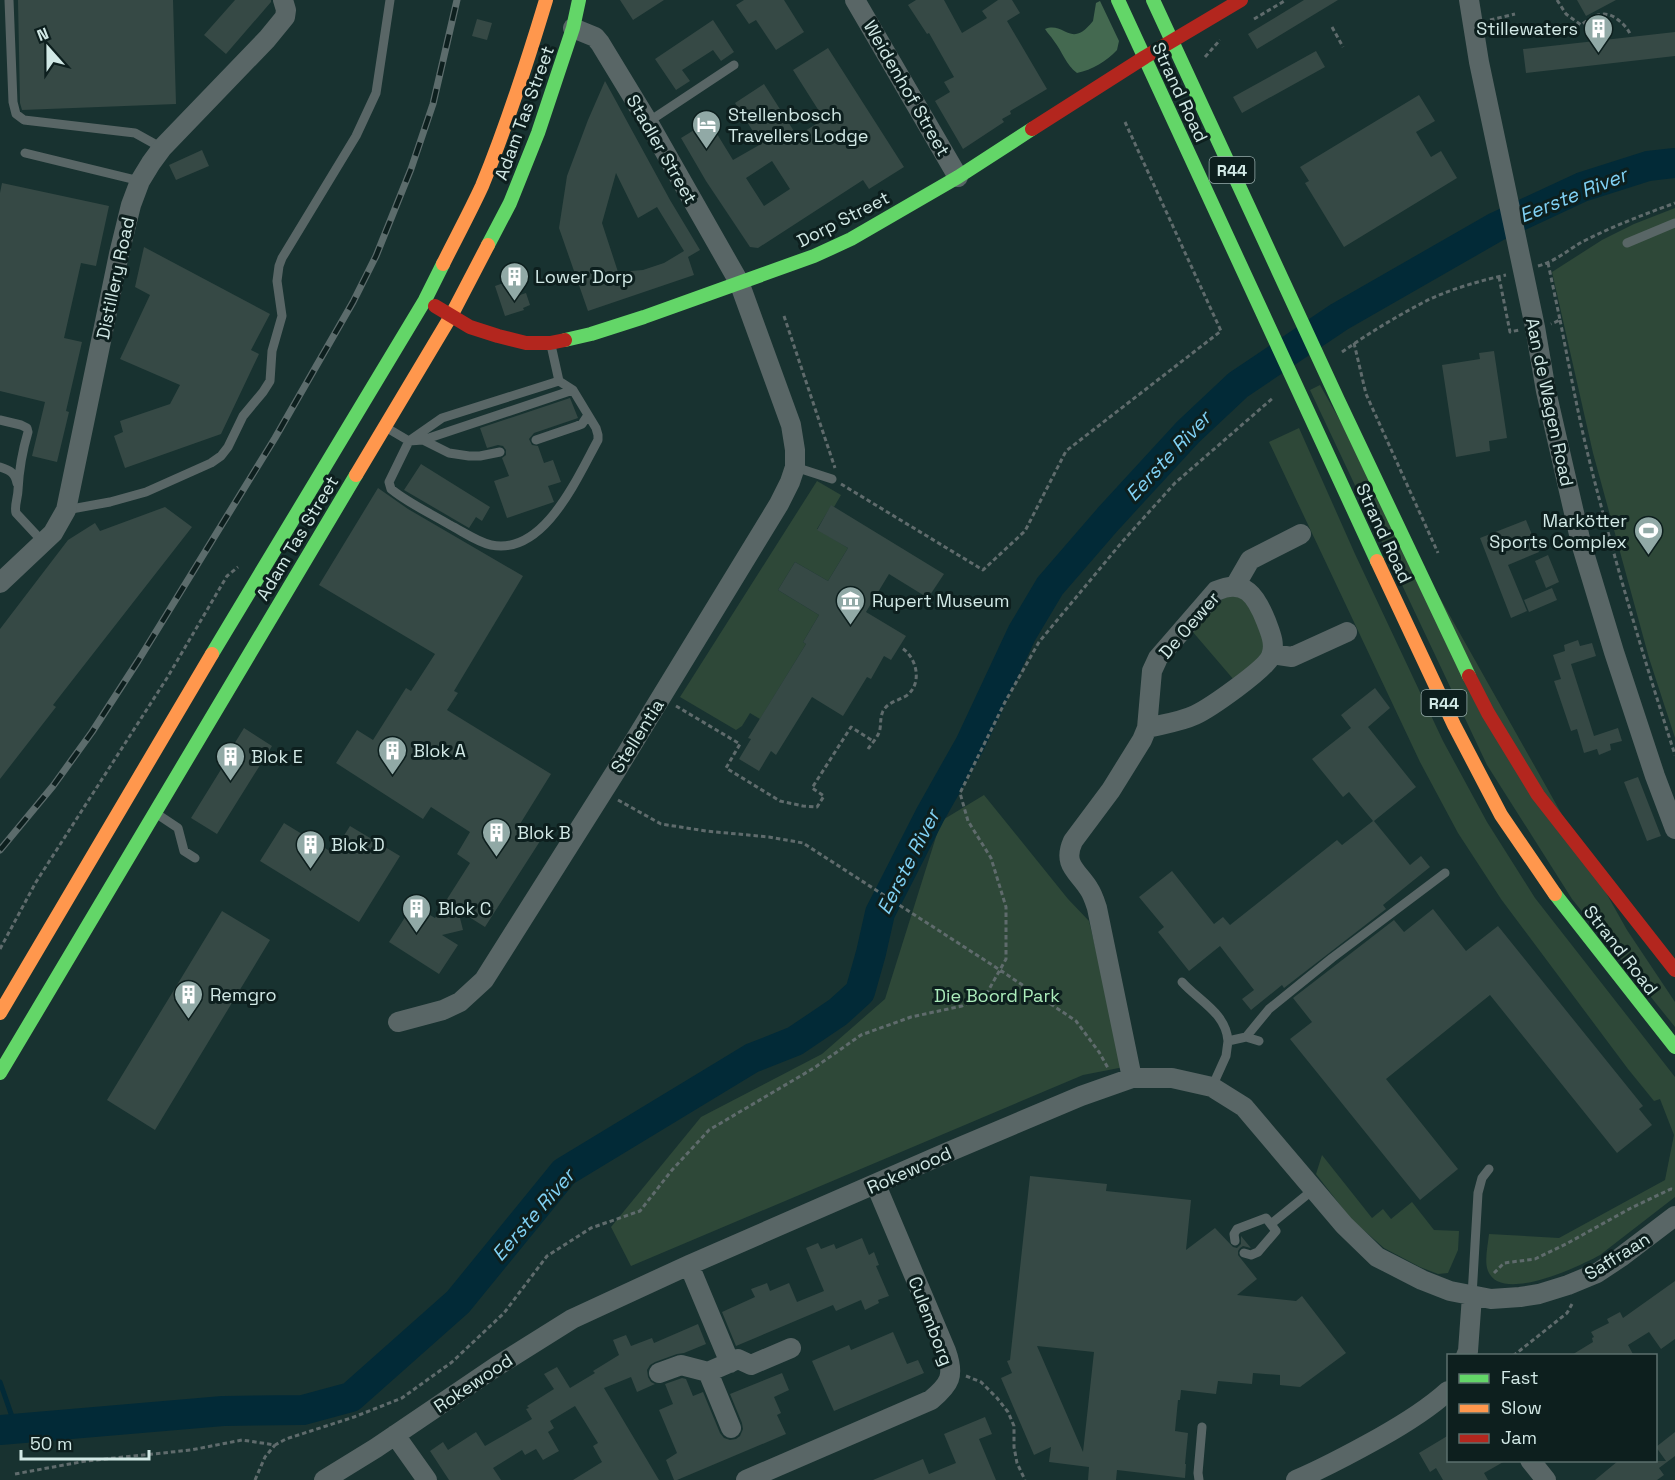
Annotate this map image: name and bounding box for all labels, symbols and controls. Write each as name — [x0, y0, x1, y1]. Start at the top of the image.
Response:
building icon: Stillewaters — [1583, 12, 1615, 54]
street label: Weidenhof Street — [859, 16, 955, 160]
place label: Stillewaters — [1476, 17, 1578, 40]
north arrow — [18, 18, 78, 78]
text: N — [34, 23, 52, 46]
street label: Strand Road — [1147, 38, 1213, 146]
street label: Adam Tas Street — [489, 43, 559, 183]
street label: Stadler Street — [621, 90, 703, 208]
place label: Stellenbosch Travellers Lodge — [728, 103, 868, 147]
hotel icon: Stellenbosch Travellers Lodge — [691, 108, 723, 150]
road number: R44 — [1210, 157, 1254, 183]
water label: Eerste River — [1515, 161, 1633, 228]
street label: Dorp Street — [793, 186, 893, 252]
street label: Distillery Road — [91, 215, 139, 341]
building icon: Lower Dorp — [498, 260, 530, 302]
place label: Lower Dorp — [535, 265, 633, 288]
street label: Aan de Wagen Road — [1521, 316, 1579, 488]
water label: Eerste River — [1120, 404, 1218, 507]
street label: Adam Tas Street — [251, 472, 343, 604]
street label: Strand Road — [1351, 479, 1417, 587]
place label: Markötter Sports Complex — [1489, 509, 1627, 553]
sports icon: Markötter Sports Complex — [1632, 514, 1664, 556]
museum icon: Rupert Museum — [835, 584, 867, 626]
street label: De Oewer — [1154, 587, 1225, 663]
place label: Rupert Museum — [872, 589, 1010, 612]
road number: R44 — [1422, 690, 1466, 716]
street label: Stellentia — [605, 695, 669, 777]
building icon: Blok A — [376, 734, 408, 776]
place label: Blok A — [413, 739, 466, 762]
building icon: Blok E — [214, 740, 246, 782]
place label: Blok E — [251, 745, 303, 768]
water label: Eerste River — [871, 803, 947, 919]
building icon: Blok B — [480, 816, 512, 858]
place label: Blok B — [517, 821, 571, 844]
building icon: Blok D — [294, 828, 326, 870]
place label: Blok D — [331, 833, 385, 856]
building icon: Blok C — [401, 892, 433, 934]
place label: Blok C — [438, 897, 491, 920]
street label: Strand Road — [1579, 901, 1663, 999]
building icon: Remgro — [173, 978, 205, 1020]
place label: Remgro — [210, 983, 277, 1006]
park label: Die Boord Park — [934, 984, 1060, 1007]
street label: Rokewood — [863, 1141, 955, 1199]
water label: Eerste River — [486, 1162, 582, 1266]
street label: Saffraan — [1580, 1227, 1654, 1285]
street label: Culemborg — [903, 1273, 959, 1369]
street label: Rokewood — [429, 1348, 517, 1418]
legend — [1447, 1354, 1657, 1462]
text: Fast — [1501, 1366, 1538, 1389]
text: Slow — [1501, 1396, 1542, 1419]
scale bar — [21, 1423, 148, 1461]
text: Jam — [1501, 1426, 1537, 1449]
text: 50 m — [30, 1432, 72, 1455]

